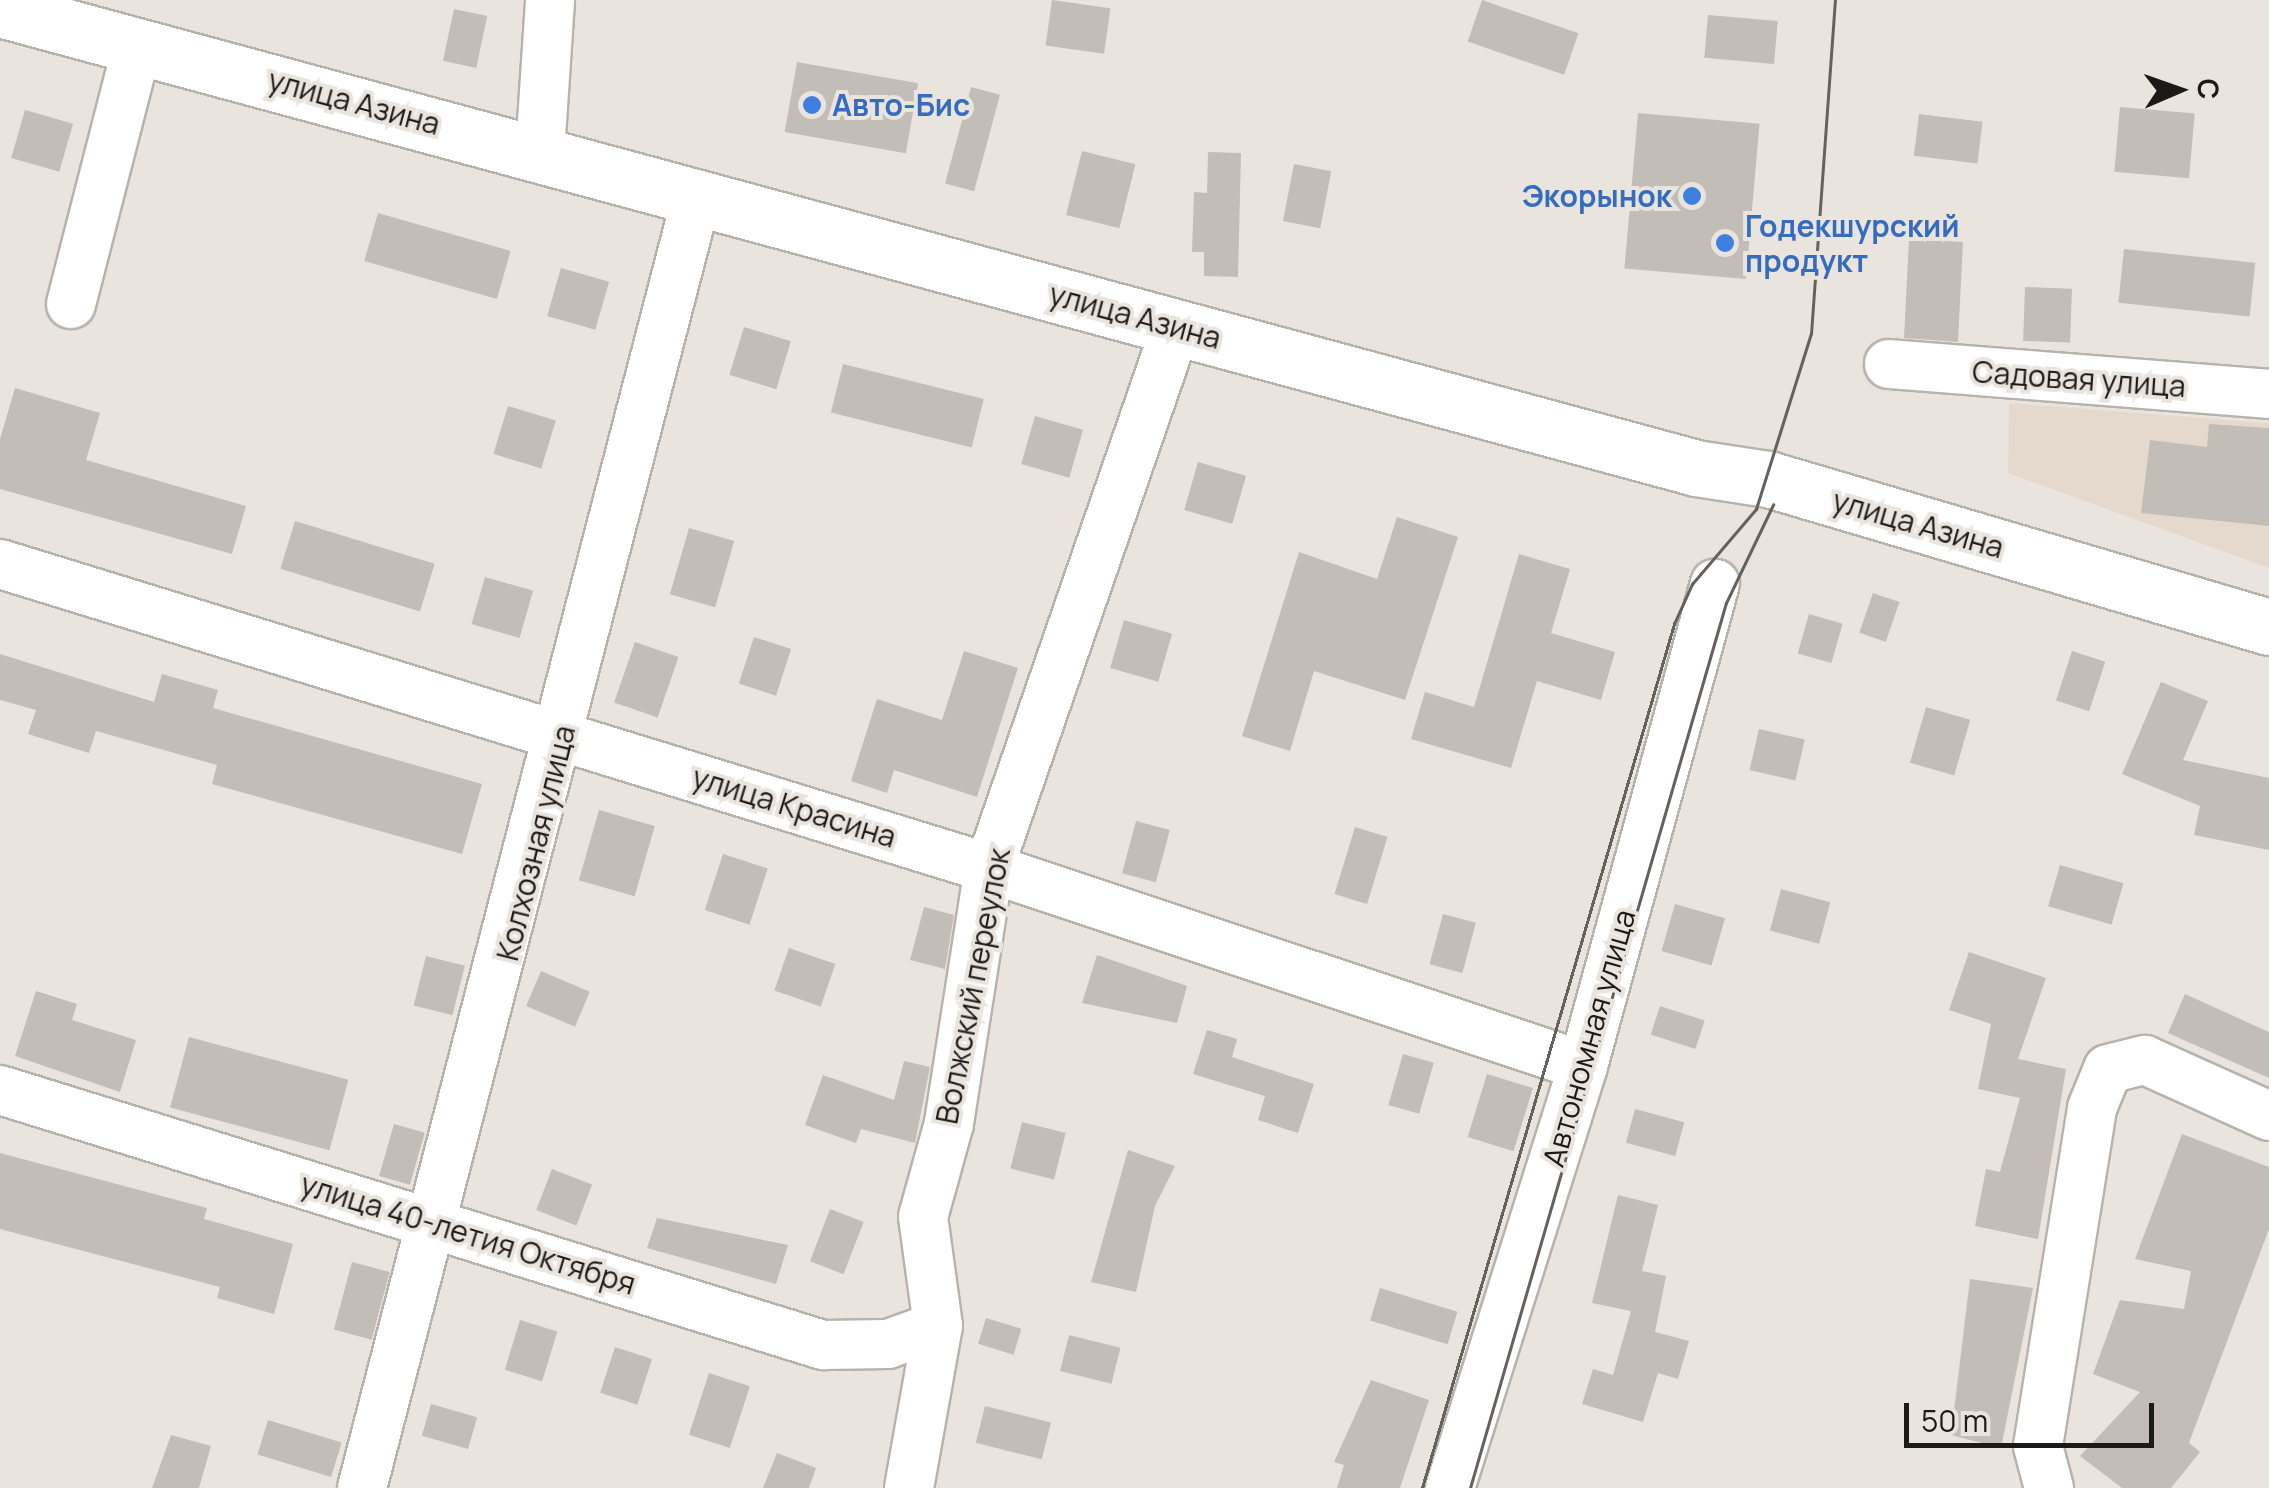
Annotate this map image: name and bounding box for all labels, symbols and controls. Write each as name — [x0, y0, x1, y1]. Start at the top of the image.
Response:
north arrow — [2129, 40, 2229, 140]
street label: улица Азина — [264, 62, 444, 142]
text: С — [2190, 78, 2228, 100]
place label: Авто-Бис — [832, 87, 970, 123]
marker: Авто-Бис — [801, 94, 823, 116]
place label: Экорынок — [1522, 178, 1672, 214]
marker: Экорынок — [1681, 185, 1703, 207]
place label: Годекшурский продукт — [1745, 208, 1960, 278]
marker: Годекшурский продукт — [1714, 232, 1736, 254]
street label: улица Азина — [1045, 276, 1225, 356]
street label: Садовая улица — [1971, 354, 2187, 404]
street label: улица Азина — [1828, 482, 2008, 566]
street label: Колхозная улица — [489, 722, 583, 964]
street label: улица Красина — [688, 759, 900, 855]
street label: Волжский переулок — [929, 845, 1017, 1127]
street label: Автономная улица — [1535, 905, 1643, 1171]
street label: улица 40-летия Октября — [296, 1166, 640, 1302]
scale bar — [1909, 1383, 2159, 1445]
text: 50 m — [1921, 1400, 1988, 1441]

